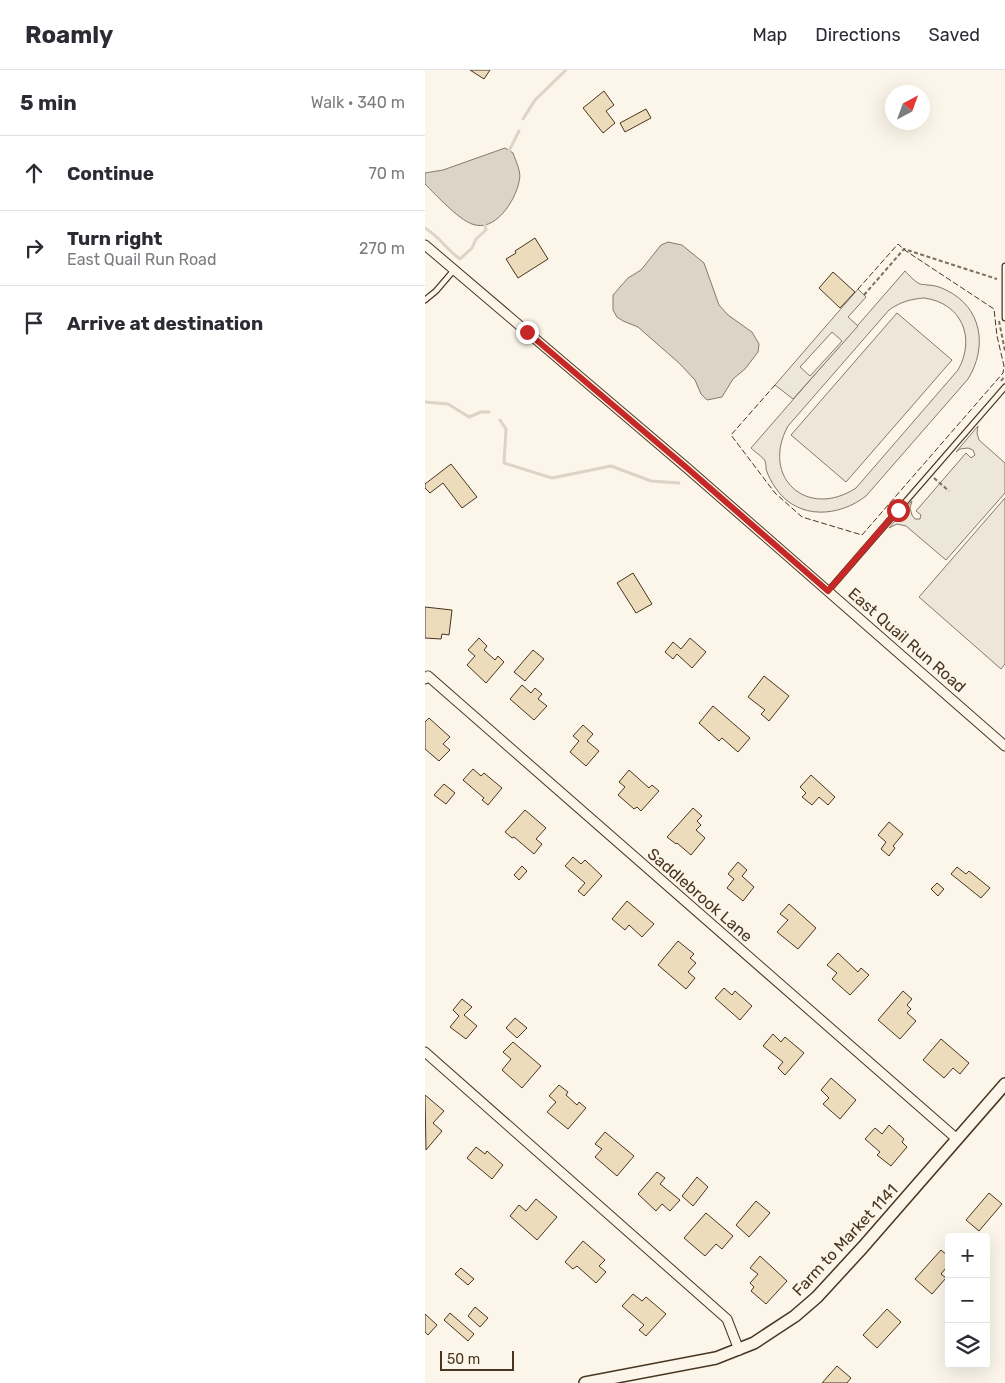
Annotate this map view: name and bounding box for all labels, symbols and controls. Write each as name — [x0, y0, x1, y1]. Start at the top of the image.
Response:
text: Roamly — [25, 21, 113, 49]
text: Map — [752, 24, 787, 46]
text: Directions — [815, 24, 901, 46]
text: Saved — [929, 24, 980, 46]
north arrow — [885, 85, 930, 130]
text: 5 min — [20, 90, 77, 115]
text: Walk · 340 m — [311, 93, 405, 112]
icon: ahead — [20, 159, 48, 187]
text: Continue — [67, 162, 154, 185]
text: 70 m — [368, 164, 405, 183]
text: Turn right — [67, 227, 162, 250]
icon: right — [20, 234, 48, 262]
text: 270 m — [359, 239, 405, 258]
text: East Quail Run Road — [67, 250, 216, 269]
icon: arrive — [20, 309, 48, 337]
text: Arrive at destination — [67, 312, 263, 335]
route end — [516, 321, 539, 344]
route start — [887, 499, 910, 522]
street label: East Quail Run Road — [844, 584, 970, 696]
street label: Saddlebrook Lane — [644, 844, 756, 946]
street label: Farm to Market 1141 — [788, 1180, 902, 1300]
map controls — [945, 1233, 990, 1368]
button: + — [945, 1233, 990, 1278]
button: − — [945, 1278, 990, 1323]
button: layers — [945, 1323, 990, 1368]
scale bar — [440, 1348, 514, 1371]
text: 50 m — [447, 1351, 480, 1368]

